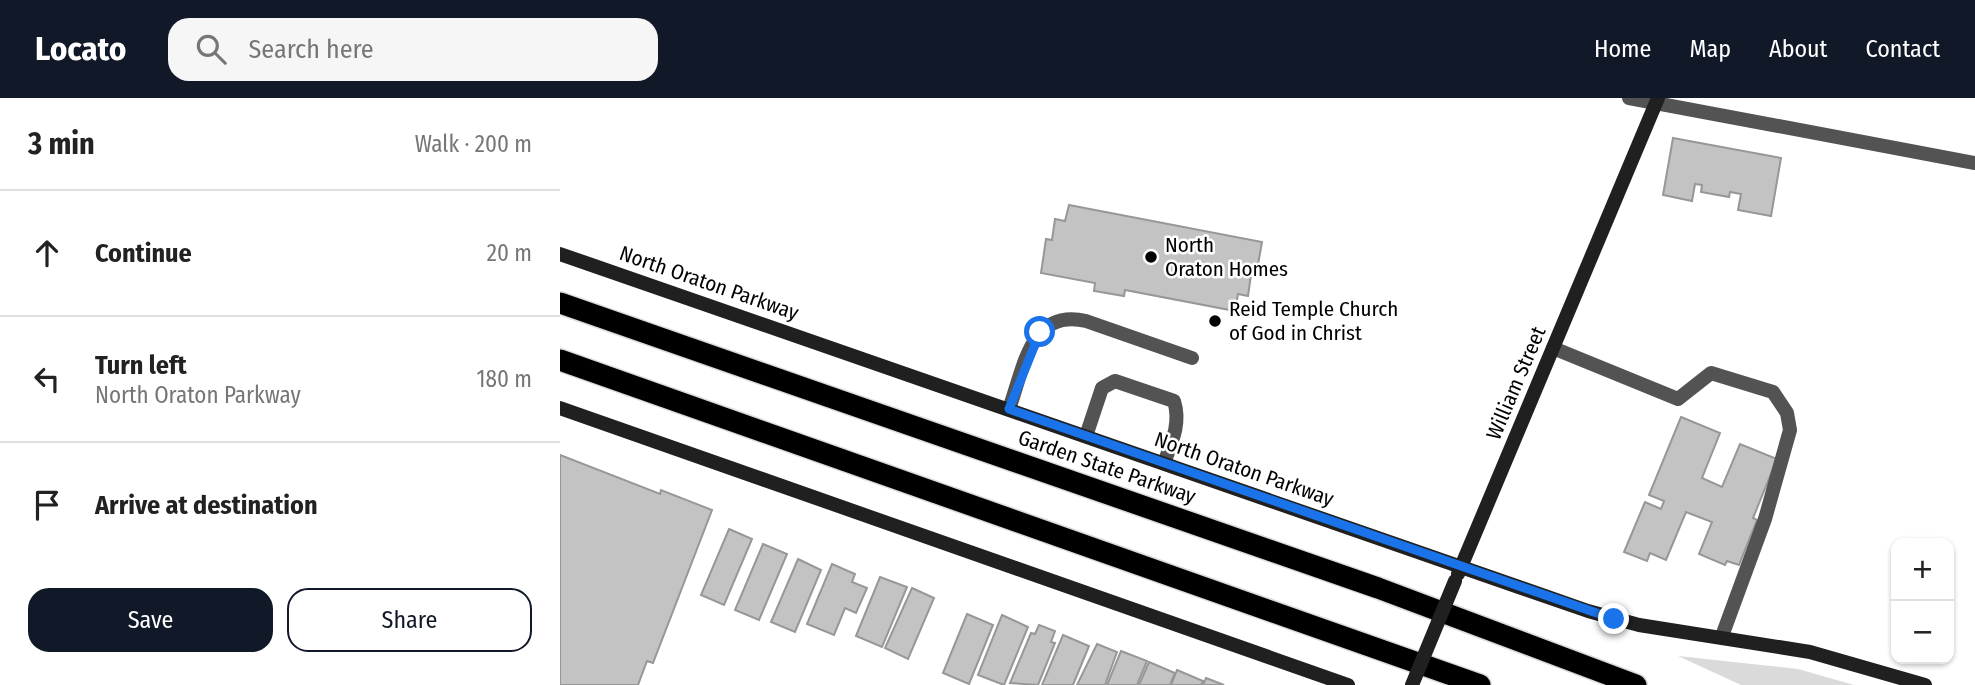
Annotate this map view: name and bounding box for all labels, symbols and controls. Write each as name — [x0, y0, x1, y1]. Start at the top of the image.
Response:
search box — [168, 18, 658, 81]
text: Locato — [35, 29, 126, 69]
icon: search — [192, 30, 230, 68]
text: Search here — [248, 34, 374, 65]
text: Home — [1594, 35, 1651, 63]
text: Map — [1689, 35, 1731, 63]
text: About — [1769, 35, 1827, 63]
text: Contact — [1865, 35, 1940, 63]
text: 3 min — [28, 126, 95, 162]
text: Walk · 200 m — [415, 130, 532, 158]
place label: North Oraton Homes — [1165, 232, 1288, 282]
icon: ahead — [28, 234, 66, 272]
text: Continue — [95, 238, 192, 269]
text: 20 m — [487, 239, 532, 267]
street label: North Oraton Parkway — [616, 240, 803, 326]
marker: North Oraton Homes — [1143, 249, 1159, 265]
place label: Reid Temple Church of God in Christ — [1229, 296, 1398, 346]
marker: Reid Temple Church of God in Christ — [1207, 313, 1223, 329]
route start — [1024, 316, 1055, 347]
street label: William Street — [1481, 322, 1552, 444]
text: Turn left — [95, 350, 187, 381]
icon: left — [28, 360, 66, 398]
text: 180 m — [476, 365, 532, 393]
text: North Oraton Parkway — [95, 381, 301, 409]
street label: Garden State Parkway — [1015, 424, 1200, 510]
street label: North Oraton Parkway — [1151, 426, 1338, 512]
icon: arrive — [28, 486, 66, 524]
text: Arrive at destination — [95, 490, 318, 521]
map controls — [1891, 538, 1954, 664]
button: + — [1891, 538, 1954, 601]
button: Save — [28, 588, 273, 652]
button: Share — [287, 588, 532, 652]
button: − — [1891, 601, 1954, 664]
route end — [1598, 603, 1629, 634]

